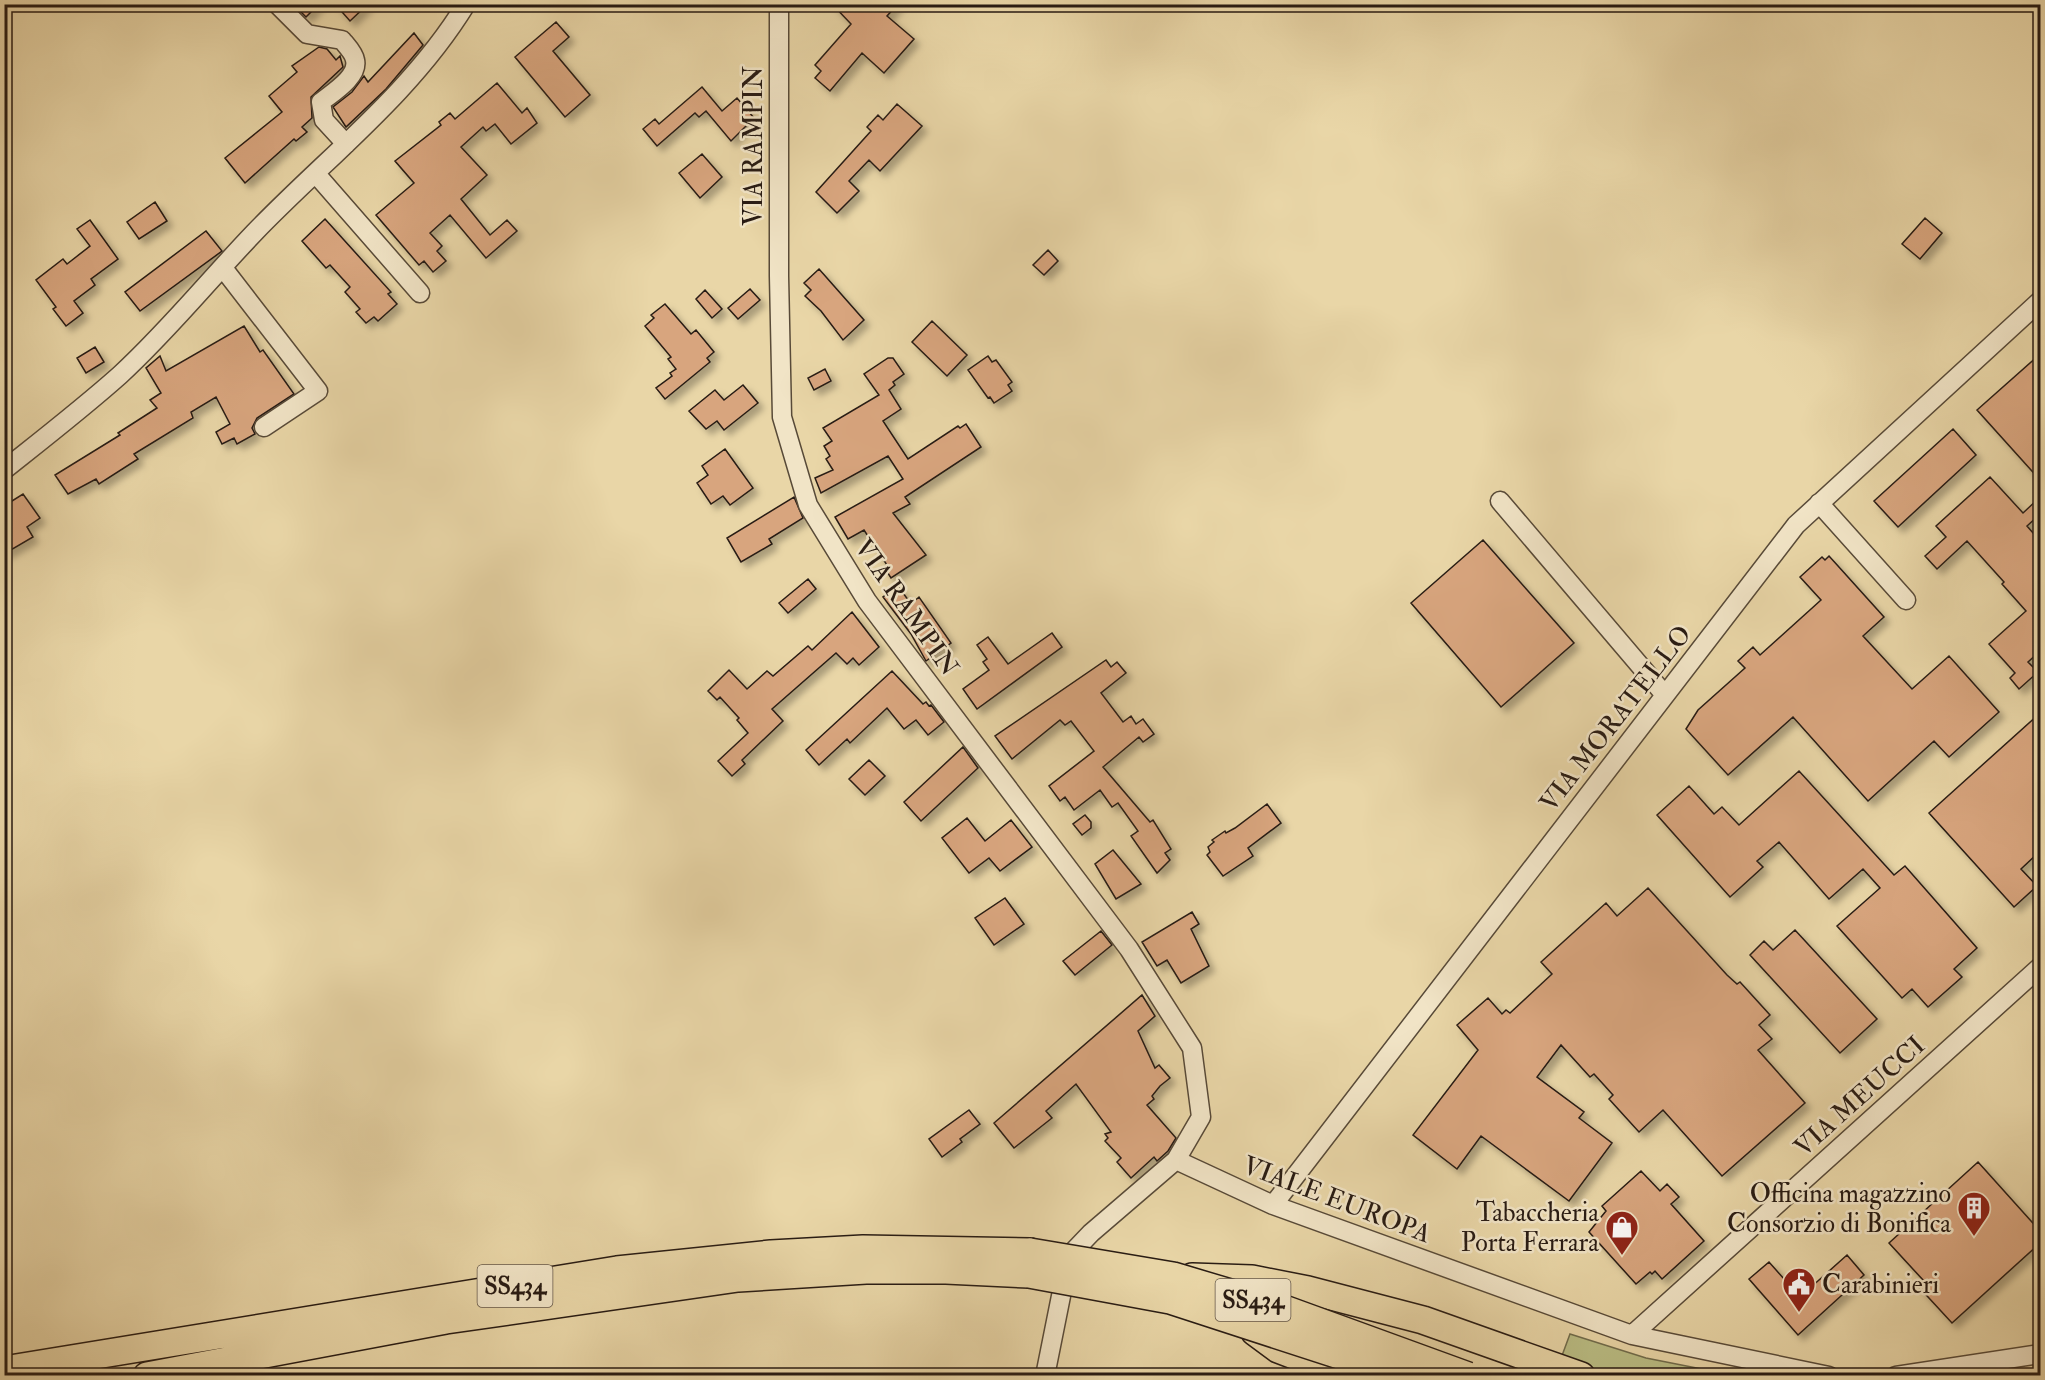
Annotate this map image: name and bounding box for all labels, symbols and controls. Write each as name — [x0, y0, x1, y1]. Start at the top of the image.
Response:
street label: VIA RAMPIN — [738, 65, 770, 226]
street label: VIA RAMPIN — [847, 533, 966, 683]
street label: VIA MORATELLO — [1533, 619, 1698, 818]
street label: VIA MEUCCI — [1788, 1030, 1932, 1164]
street label: VIALE EUROPA — [1238, 1149, 1436, 1251]
place label: Officina magazzino Consorzio di Bonifica — [1727, 1178, 1951, 1240]
building icon: Officina magazzino Consorzio di Bonifica — [1956, 1190, 1992, 1237]
place label: Tabaccheria Porta Ferrara — [1461, 1197, 1599, 1259]
shop icon: Tabaccheria Porta Ferrara — [1604, 1209, 1640, 1256]
road number: SS434 — [478, 1265, 552, 1307]
public building icon: Carabinieri — [1781, 1266, 1817, 1313]
place label: Carabinieri — [1822, 1269, 1939, 1301]
road number: SS434 — [1216, 1279, 1290, 1321]

